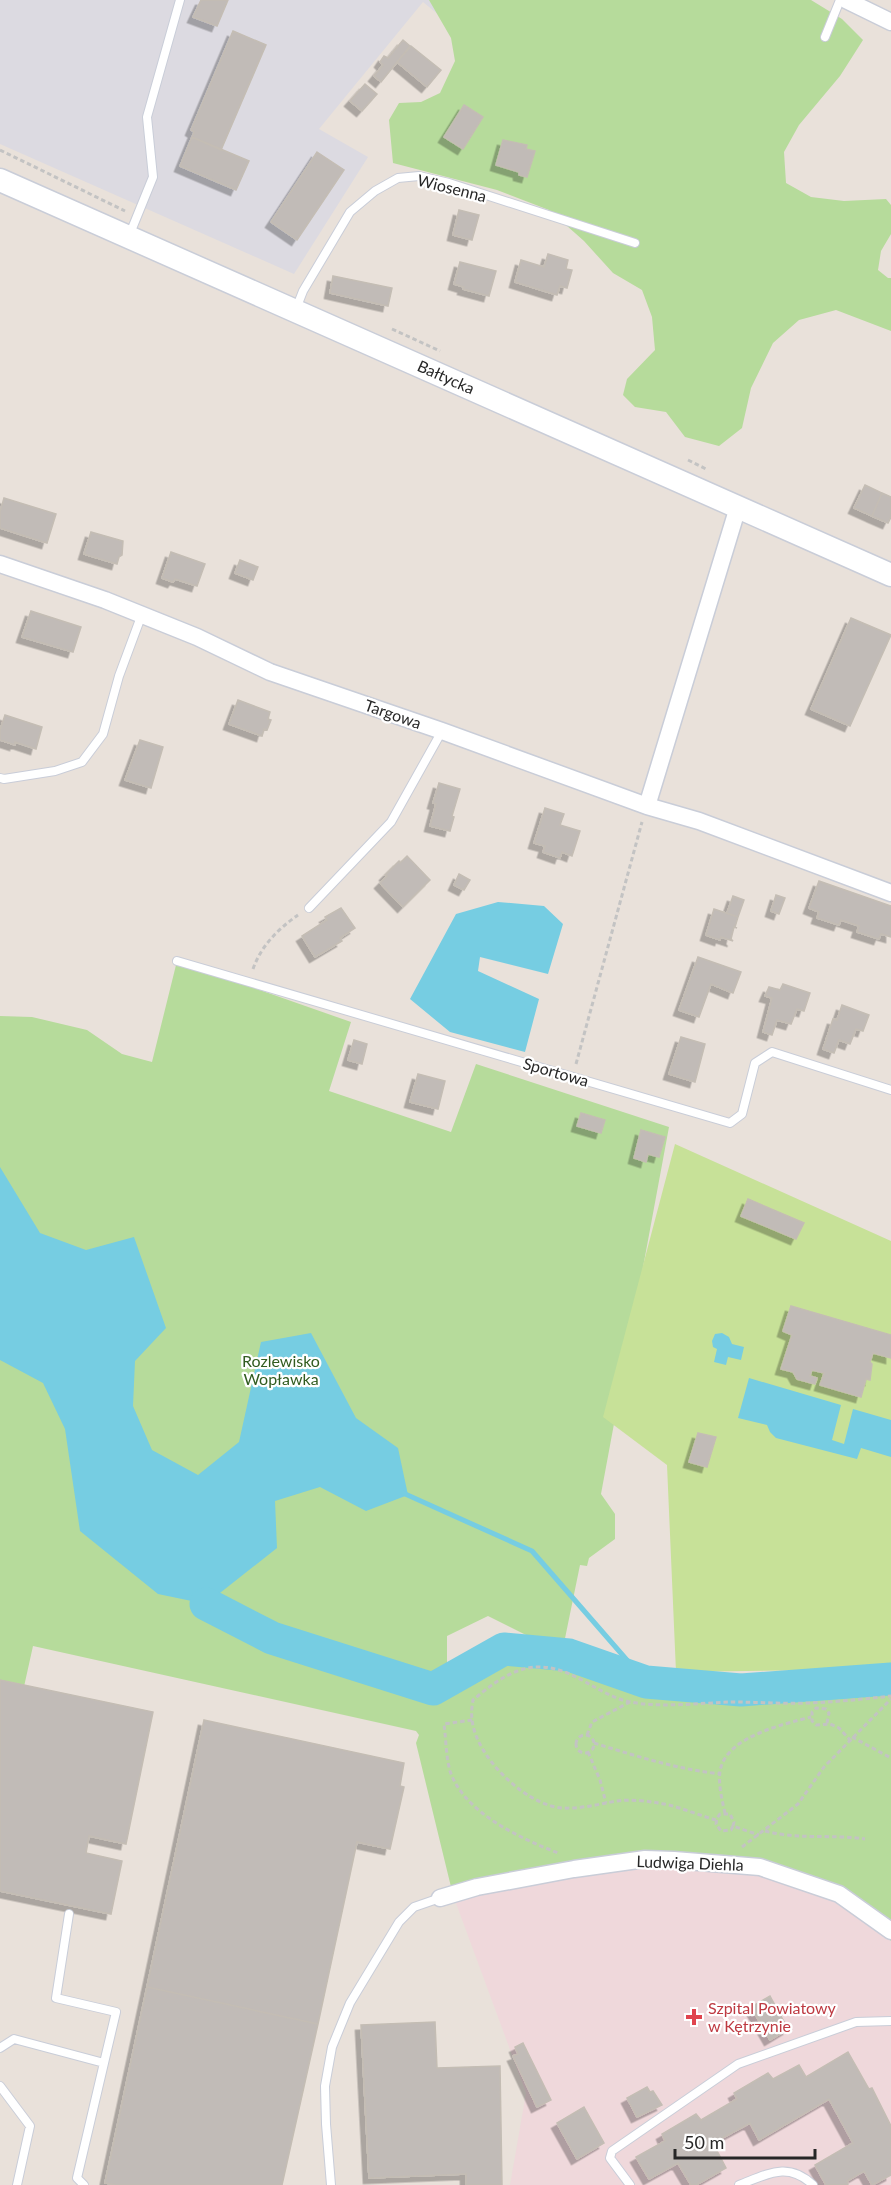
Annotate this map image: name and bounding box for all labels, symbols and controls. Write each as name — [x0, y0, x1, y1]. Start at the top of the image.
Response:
street label: Wiosenna — [416, 170, 489, 205]
street label: Bałtycka — [415, 356, 478, 398]
street label: Targowa — [362, 695, 424, 732]
street label: Sportowa — [521, 1053, 591, 1090]
park label: Rozlewisko Wopławka — [242, 1351, 320, 1388]
street label: Ludwiga Diehla — [636, 1851, 744, 1874]
place label: Szpital Powiatowy w Kętrzynie — [708, 1998, 837, 2035]
marker: Szpital Powiatowy w Kętrzynie — [685, 2008, 703, 2026]
scale bar — [675, 2122, 814, 2160]
text: 50 m — [684, 2131, 724, 2153]

